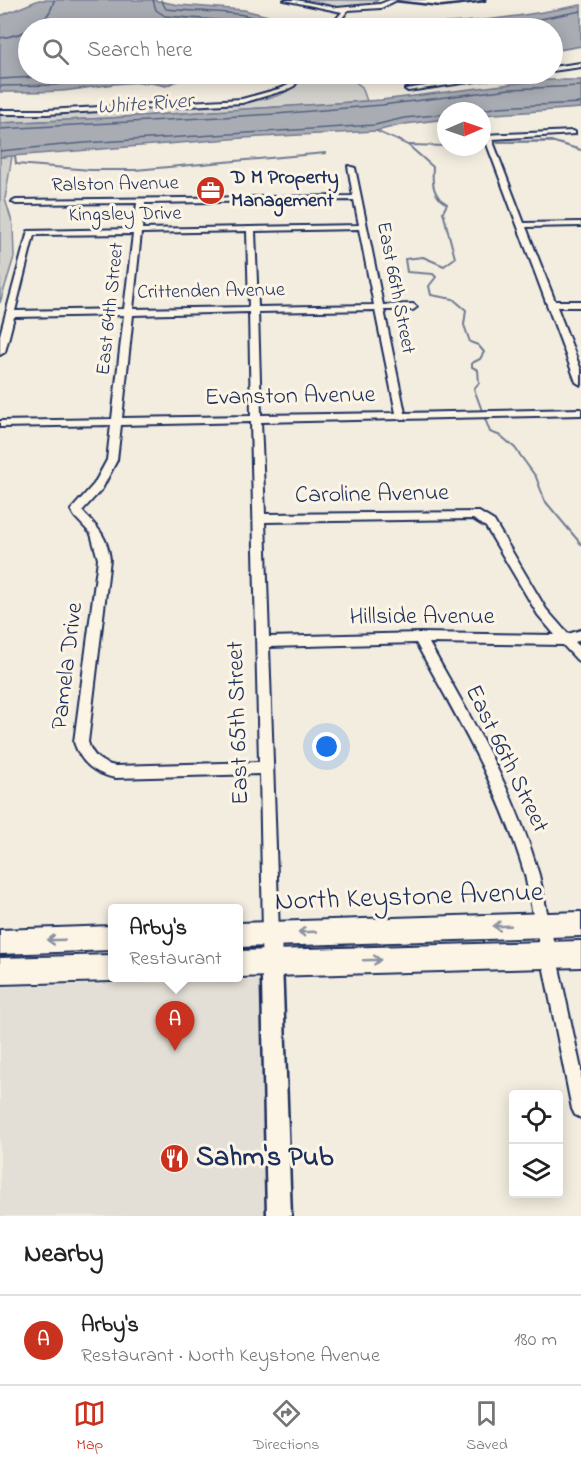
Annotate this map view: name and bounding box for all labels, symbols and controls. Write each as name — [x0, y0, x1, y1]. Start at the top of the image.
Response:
search box — [18, 18, 563, 84]
icon: search — [39, 35, 72, 68]
text: Search here — [87, 35, 192, 67]
water label: White River — [96, 85, 197, 124]
north arrow — [437, 102, 491, 156]
place label: D M Property Management — [230, 164, 339, 217]
street label: Ralston Avenue — [51, 169, 179, 201]
office icon: D M Property Management — [194, 174, 226, 206]
street label: Kingsley Drive — [68, 200, 182, 231]
street label: East 66th Street — [368, 219, 422, 357]
street label: East 64th Street — [90, 241, 132, 377]
street label: Crittenden Avenue — [137, 276, 285, 308]
street label: Evanston Avenue — [204, 378, 376, 416]
street label: Caroline Avenue — [295, 476, 450, 514]
street label: Pamela Drive — [43, 600, 93, 732]
street label: Hillside Avenue — [350, 600, 495, 635]
street label: East 65th Street — [219, 640, 259, 806]
street label: East 66th Street — [455, 679, 557, 839]
your location — [312, 732, 341, 761]
street label: North Keystone Avenue — [274, 873, 544, 923]
popup — [108, 904, 243, 982]
text: Arby's — [129, 913, 187, 945]
one-way arrow — [492, 921, 512, 932]
one-way arrow — [297, 926, 317, 938]
one-way arrow — [47, 934, 66, 946]
text: Restaurant — [129, 945, 222, 974]
one-way arrow — [361, 955, 381, 966]
pin: A — [156, 1002, 195, 1051]
map controls — [509, 1090, 563, 1198]
button: locate — [509, 1090, 563, 1144]
place label: Sahm's Pub — [196, 1138, 334, 1179]
restaurant icon: Sahm's Pub — [159, 1142, 191, 1174]
button: layers — [509, 1144, 563, 1198]
text: Nearby — [24, 1236, 103, 1274]
text: Arby's — [81, 1310, 139, 1342]
text: A — [37, 1326, 50, 1355]
text: 180 m — [514, 1326, 557, 1355]
text: Restaurant · North Keystone Avenue — [81, 1342, 380, 1371]
tab: Map — [73, 1397, 106, 1457]
tab: Directions — [253, 1397, 319, 1457]
tab: Saved — [466, 1397, 508, 1457]

